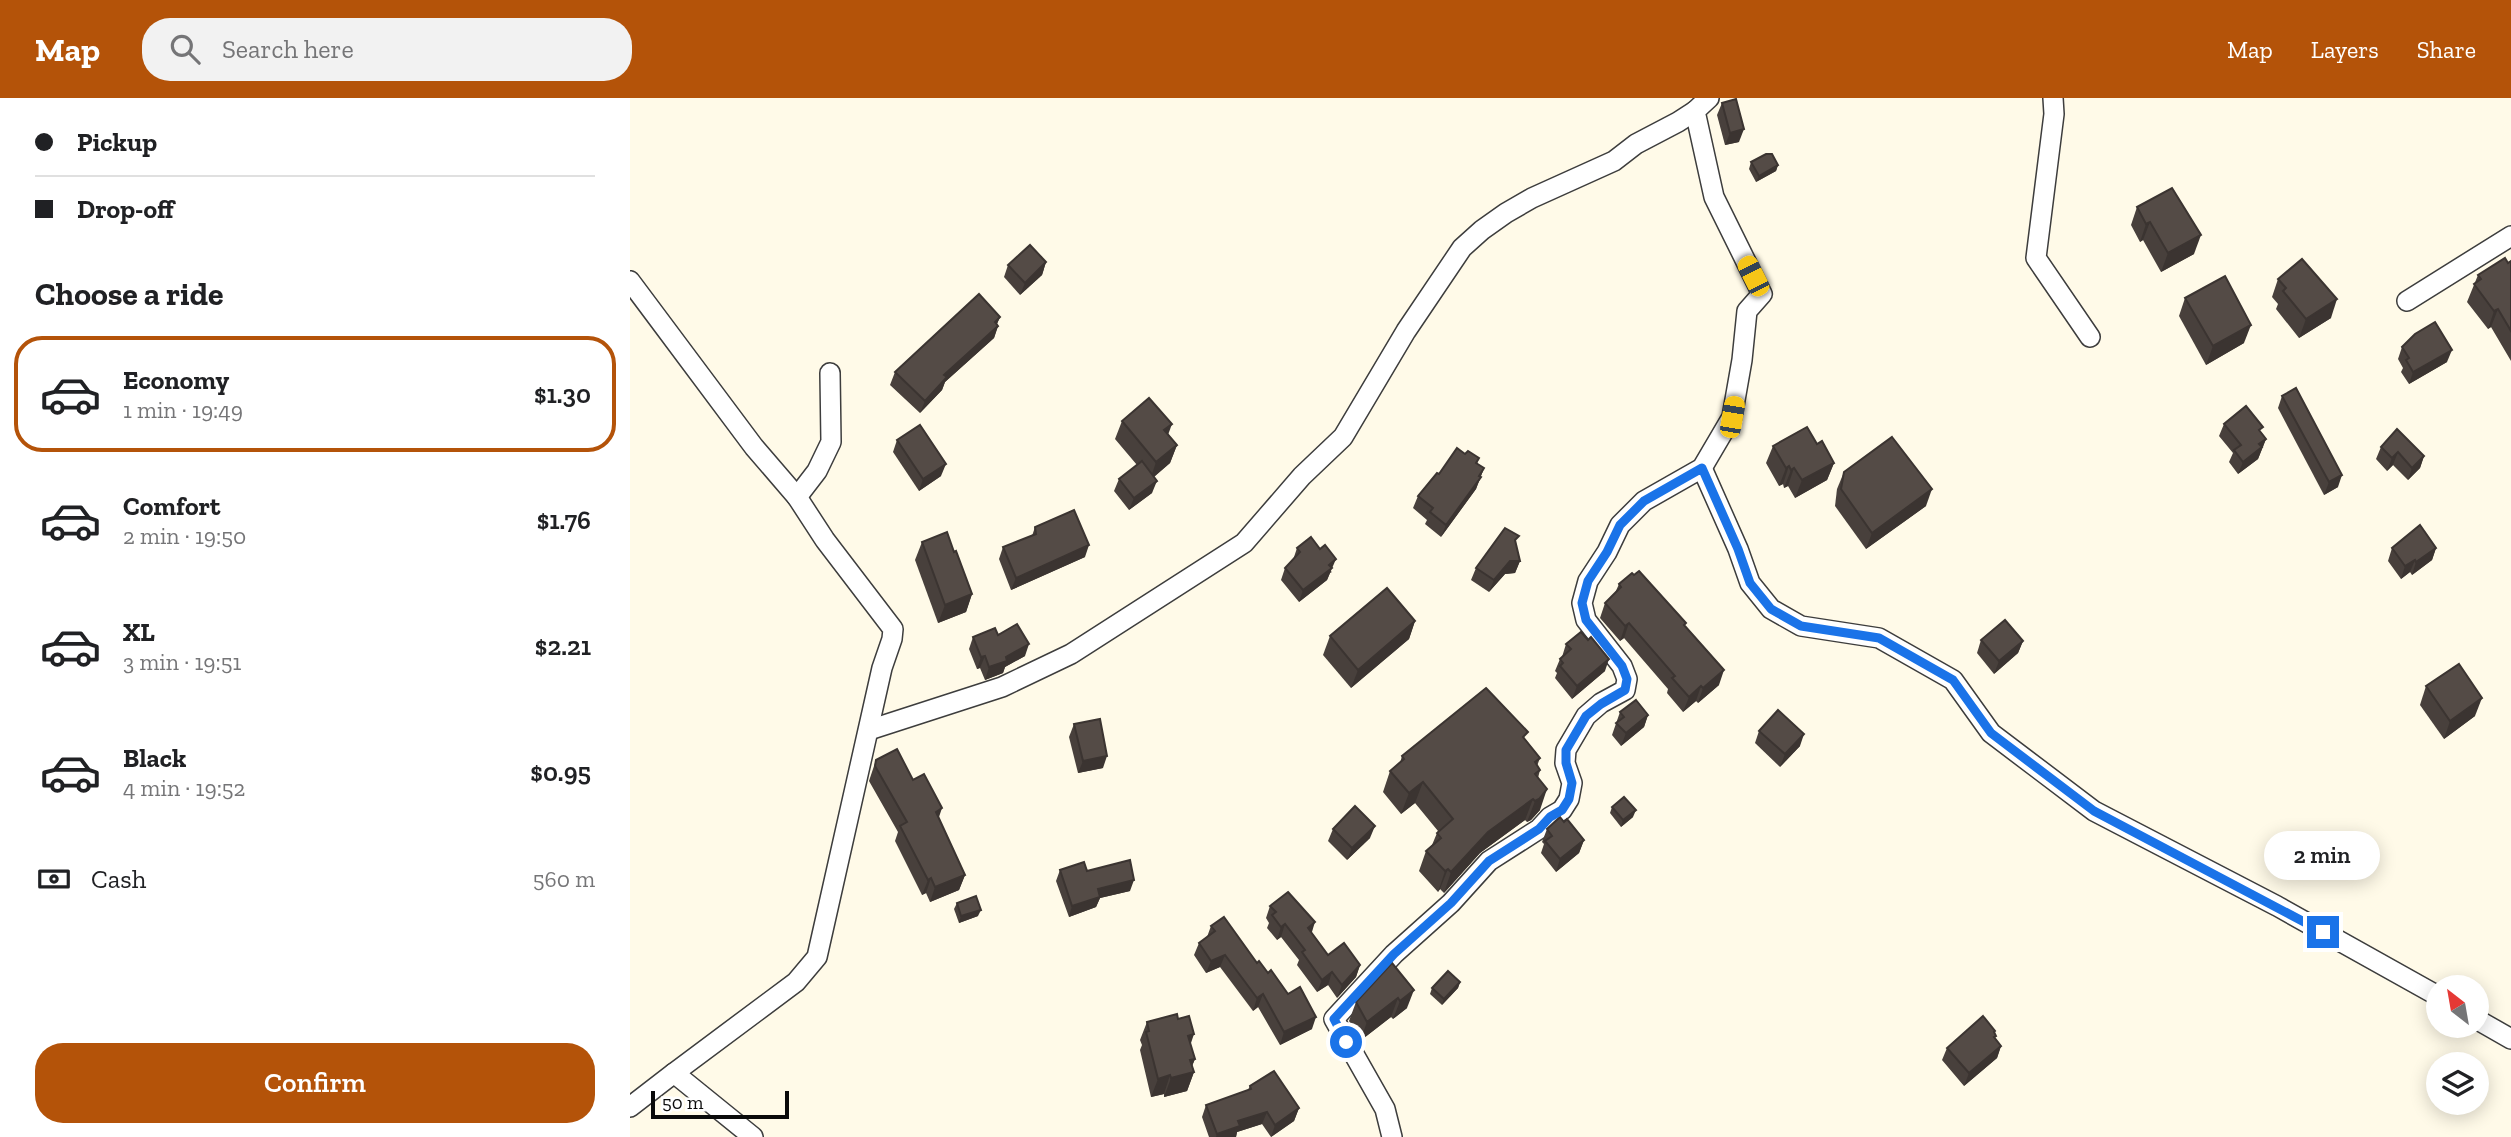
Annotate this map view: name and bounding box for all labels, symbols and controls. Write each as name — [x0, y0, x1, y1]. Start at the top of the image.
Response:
search box — [142, 18, 632, 81]
text: Map — [35, 30, 100, 69]
icon: search — [166, 30, 204, 68]
text: Search here — [222, 33, 354, 65]
text: Map — [2227, 35, 2273, 64]
text: Layers — [2311, 35, 2379, 64]
text: Share — [2417, 35, 2476, 64]
text: Pickup — [77, 126, 157, 158]
text: Drop-off — [77, 193, 174, 225]
car — [1735, 253, 1772, 299]
text: Choose a ride — [35, 275, 223, 313]
icon: car — [39, 363, 102, 426]
text: Economy — [123, 364, 229, 396]
text: $1.30 — [534, 378, 591, 410]
car — [1719, 394, 1746, 440]
text: 1 min · 19:49 — [123, 396, 243, 424]
icon: car — [39, 489, 102, 552]
text: Comfort — [123, 490, 220, 522]
text: $1.76 — [537, 504, 591, 536]
text: 2 min · 19:50 — [123, 522, 246, 550]
icon: car — [39, 615, 102, 678]
text: XL — [123, 616, 155, 648]
text: $2.21 — [535, 630, 591, 662]
text: 3 min · 19:51 — [123, 648, 241, 676]
icon: car — [39, 741, 102, 804]
text: Black — [123, 742, 186, 774]
text: $0.95 — [530, 756, 591, 788]
text: 4 min · 19:52 — [123, 774, 245, 802]
callout: 2 min — [2265, 830, 2381, 880]
text: 2 min — [2293, 841, 2351, 869]
icon: cash — [35, 860, 73, 898]
text: Cash — [91, 863, 146, 895]
text: 560 m — [533, 865, 595, 893]
route end — [2307, 916, 2339, 948]
north arrow — [2426, 975, 2488, 1038]
map controls — [2426, 975, 2489, 1115]
route start — [1330, 1026, 1362, 1058]
button: Confirm — [35, 1043, 595, 1123]
button: layers — [2426, 1052, 2489, 1115]
scale bar — [651, 1088, 789, 1120]
text: 50 m — [662, 1091, 703, 1114]

